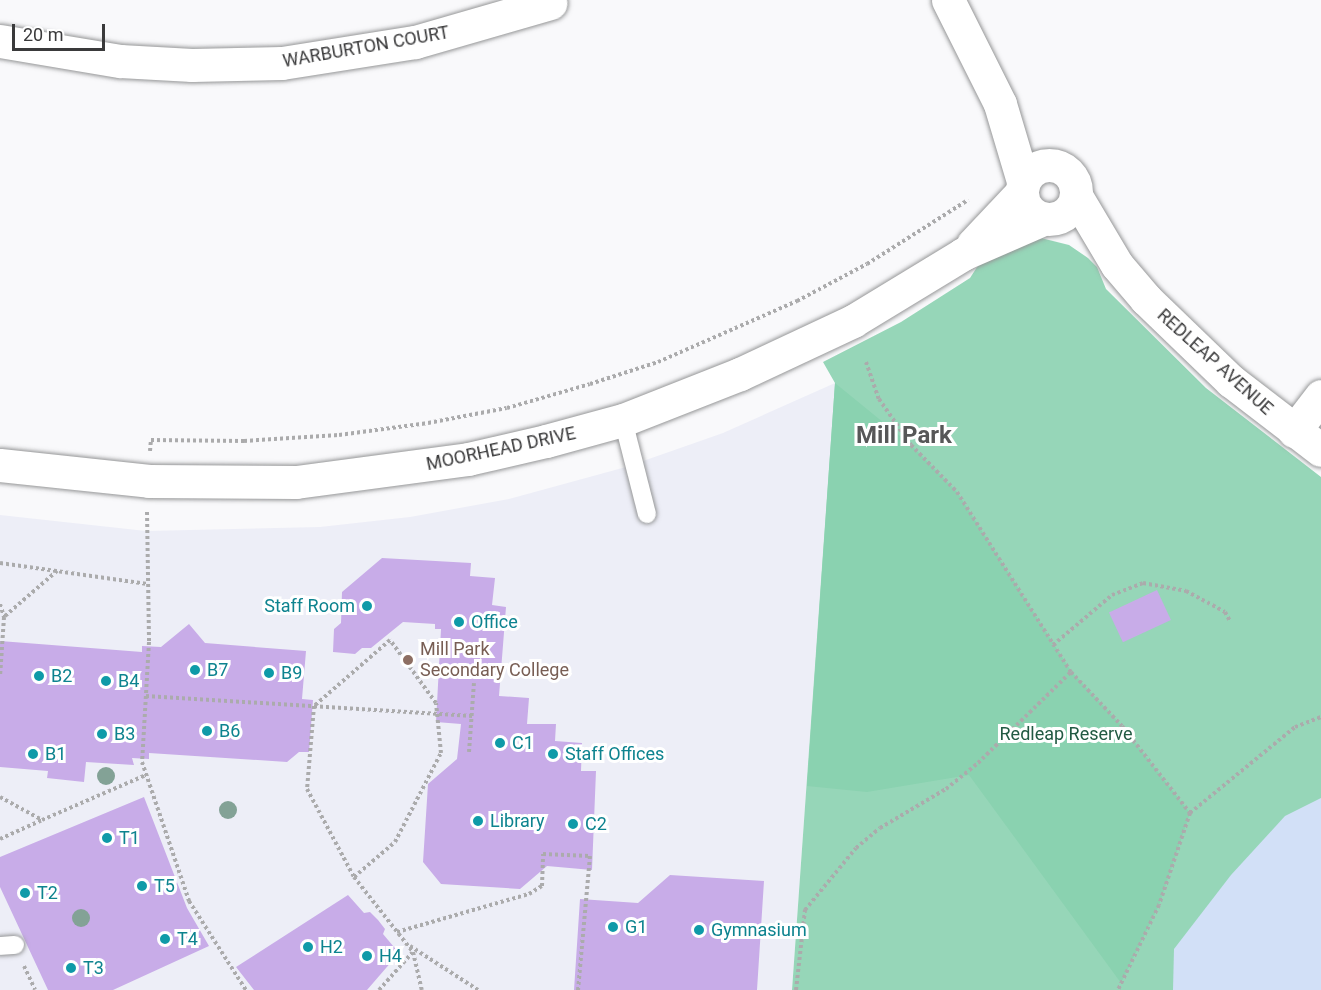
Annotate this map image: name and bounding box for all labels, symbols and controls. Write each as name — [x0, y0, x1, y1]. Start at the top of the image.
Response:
scale bar — [15, 12, 108, 50]
street label: WARBURTON COURT — [281, 22, 451, 72]
text: 20 m — [23, 24, 63, 45]
street label: REDLEAP AVENUE — [1153, 304, 1277, 420]
district label: Mill Park — [856, 422, 952, 450]
street label: MOORHEAD DRIVE — [424, 423, 578, 475]
place label: Staff Room — [264, 595, 355, 617]
marker: Staff Room — [360, 599, 374, 613]
place label: Office — [471, 611, 518, 633]
marker: Office — [452, 615, 466, 629]
place label: Mill Park Secondary College — [420, 639, 569, 682]
marker: Mill Park Secondary College — [401, 653, 415, 667]
place label: B7 — [207, 659, 228, 681]
place label: B9 — [281, 662, 302, 684]
marker: B7 — [188, 663, 202, 677]
place label: B2 — [51, 665, 72, 687]
marker: B9 — [262, 666, 276, 680]
marker: B2 — [32, 669, 46, 683]
place label: B4 — [118, 670, 139, 692]
marker: B4 — [99, 674, 113, 688]
place label: B6 — [219, 720, 240, 742]
place label: B3 — [114, 723, 135, 745]
park label: Redleap Reserve — [1000, 723, 1132, 745]
marker: B6 — [200, 724, 214, 738]
marker: B3 — [95, 727, 109, 741]
place label: C1 — [512, 732, 534, 754]
marker: C1 — [493, 736, 507, 750]
place label: B1 — [45, 743, 66, 765]
place label: Staff Offices — [565, 743, 664, 765]
marker: B1 — [26, 747, 40, 761]
marker: Staff Offices — [546, 747, 560, 761]
place label: Library — [490, 810, 544, 832]
place label: C2 — [585, 813, 607, 835]
marker: Library — [471, 814, 485, 828]
marker: C2 — [566, 817, 580, 831]
place label: T1 — [119, 827, 140, 849]
marker: T1 — [100, 831, 114, 845]
place label: T5 — [154, 875, 175, 897]
marker: T5 — [135, 879, 149, 893]
place label: T2 — [37, 882, 58, 904]
marker: T2 — [18, 886, 32, 900]
place label: G1 — [625, 916, 647, 938]
place label: Gymnasium — [711, 919, 807, 941]
marker: G1 — [606, 920, 620, 934]
marker: Gymnasium — [692, 923, 706, 937]
place label: T4 — [177, 928, 198, 950]
marker: T4 — [158, 932, 172, 946]
place label: H2 — [320, 936, 343, 958]
marker: H2 — [301, 940, 315, 954]
place label: H4 — [379, 945, 402, 967]
marker: H4 — [360, 949, 374, 963]
place label: T3 — [83, 957, 104, 979]
marker: T3 — [64, 961, 78, 975]

